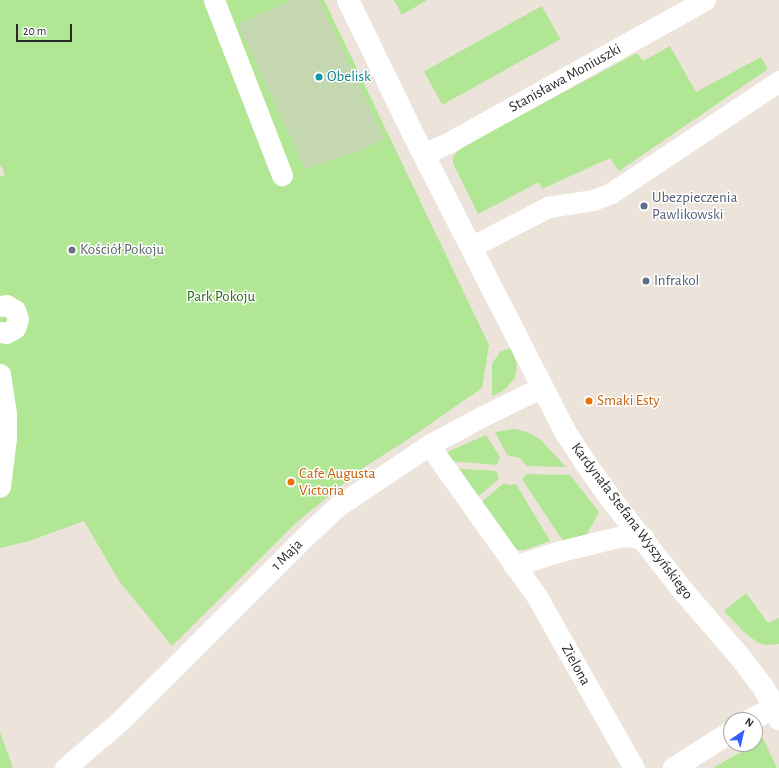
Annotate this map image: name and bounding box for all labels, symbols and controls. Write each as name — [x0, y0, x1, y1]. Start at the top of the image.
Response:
scale bar — [18, 16, 74, 42]
text: 20 m — [23, 25, 46, 37]
street label: Stanisława Moniuszki — [506, 40, 624, 116]
place label: Obelisk — [327, 68, 371, 86]
marker: Obelisk — [314, 72, 324, 82]
place label: Ubezpieczenia Pawlikowski — [652, 188, 737, 223]
marker: Ubezpieczenia Pawlikowski — [639, 201, 649, 211]
place label: Kościół Pokoju — [80, 241, 164, 259]
marker: Kościół Pokoju — [67, 245, 77, 255]
place label: Infrakol — [654, 272, 699, 290]
marker: Infrakol — [641, 276, 651, 286]
park label: Park Pokoju — [187, 288, 255, 306]
place label: Smaki Esty — [597, 392, 660, 410]
marker: Smaki Esty — [584, 396, 594, 406]
street label: Kardynała Stefana Wyszyńskiego — [567, 439, 697, 603]
place label: Cafe Augusta Victoria — [299, 464, 375, 499]
marker: Cafe Augusta Victoria — [286, 477, 296, 487]
street label: 1 Maja — [267, 535, 307, 575]
street label: Zielona — [557, 641, 595, 689]
north arrow — [723, 712, 763, 752]
text: N — [743, 716, 756, 729]

